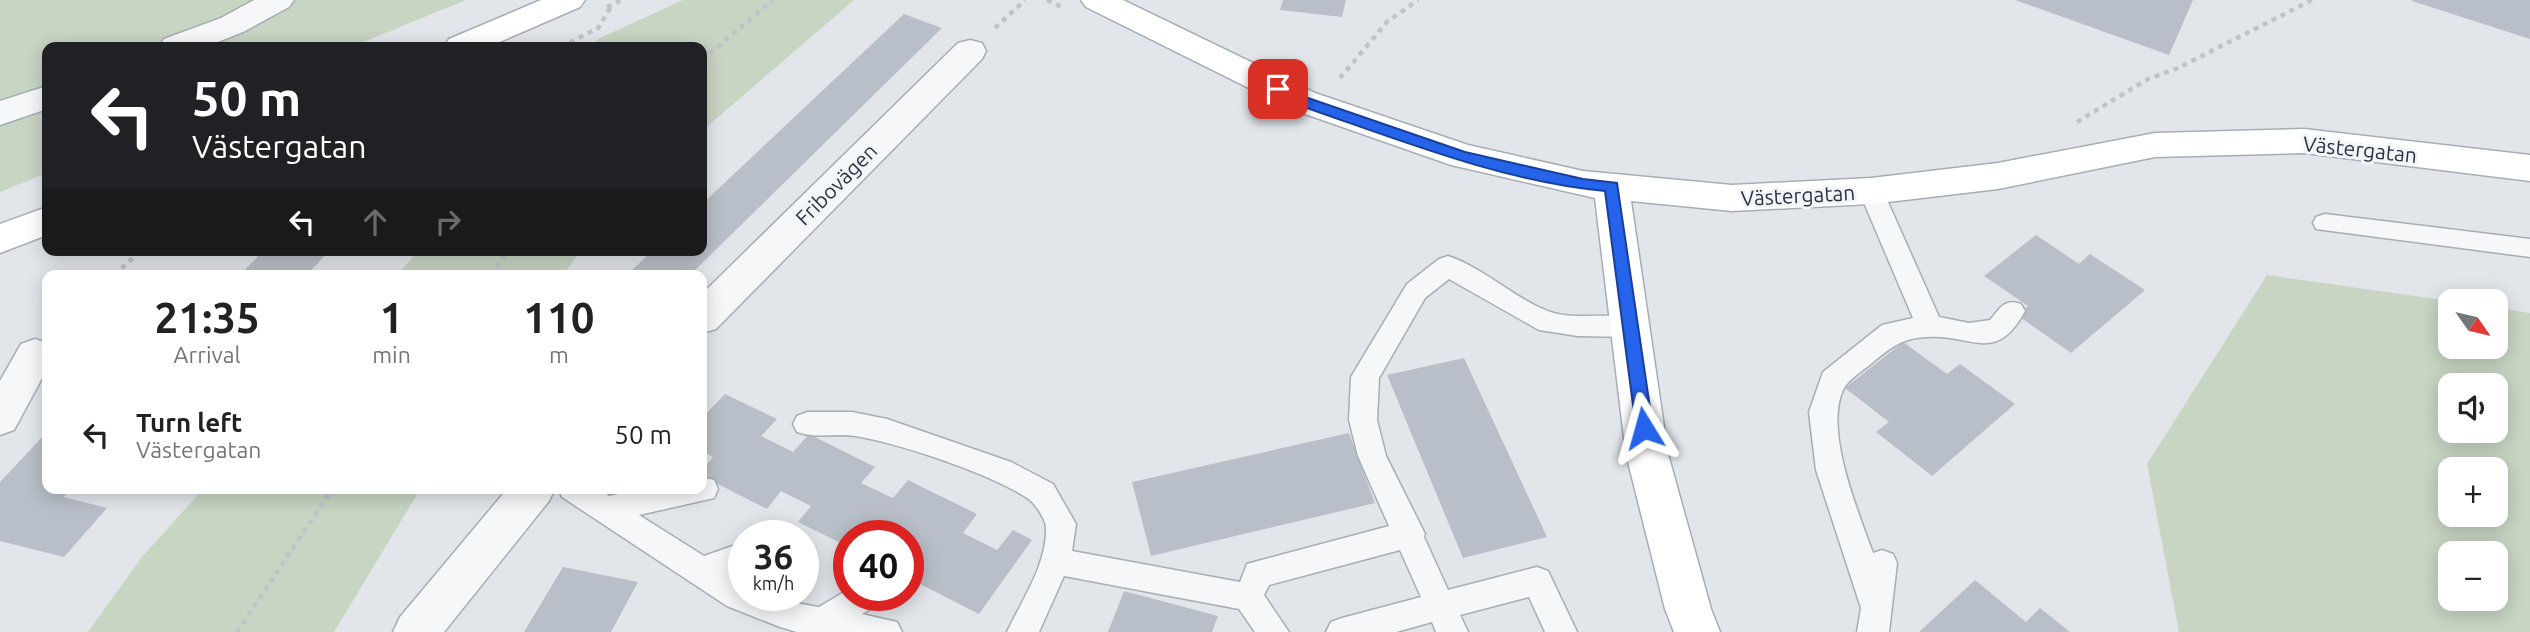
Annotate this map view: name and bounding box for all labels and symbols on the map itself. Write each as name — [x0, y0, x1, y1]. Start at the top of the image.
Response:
pin — [1248, 59, 1308, 119]
street label: Västergatan — [2302, 131, 2418, 167]
street label: Fribovägen — [790, 138, 882, 230]
street label: Västergatan — [1740, 180, 1856, 210]
north arrow — [2438, 289, 2508, 359]
position arrow — [1607, 391, 1681, 465]
speed limit sign: 40 — [833, 520, 924, 611]

